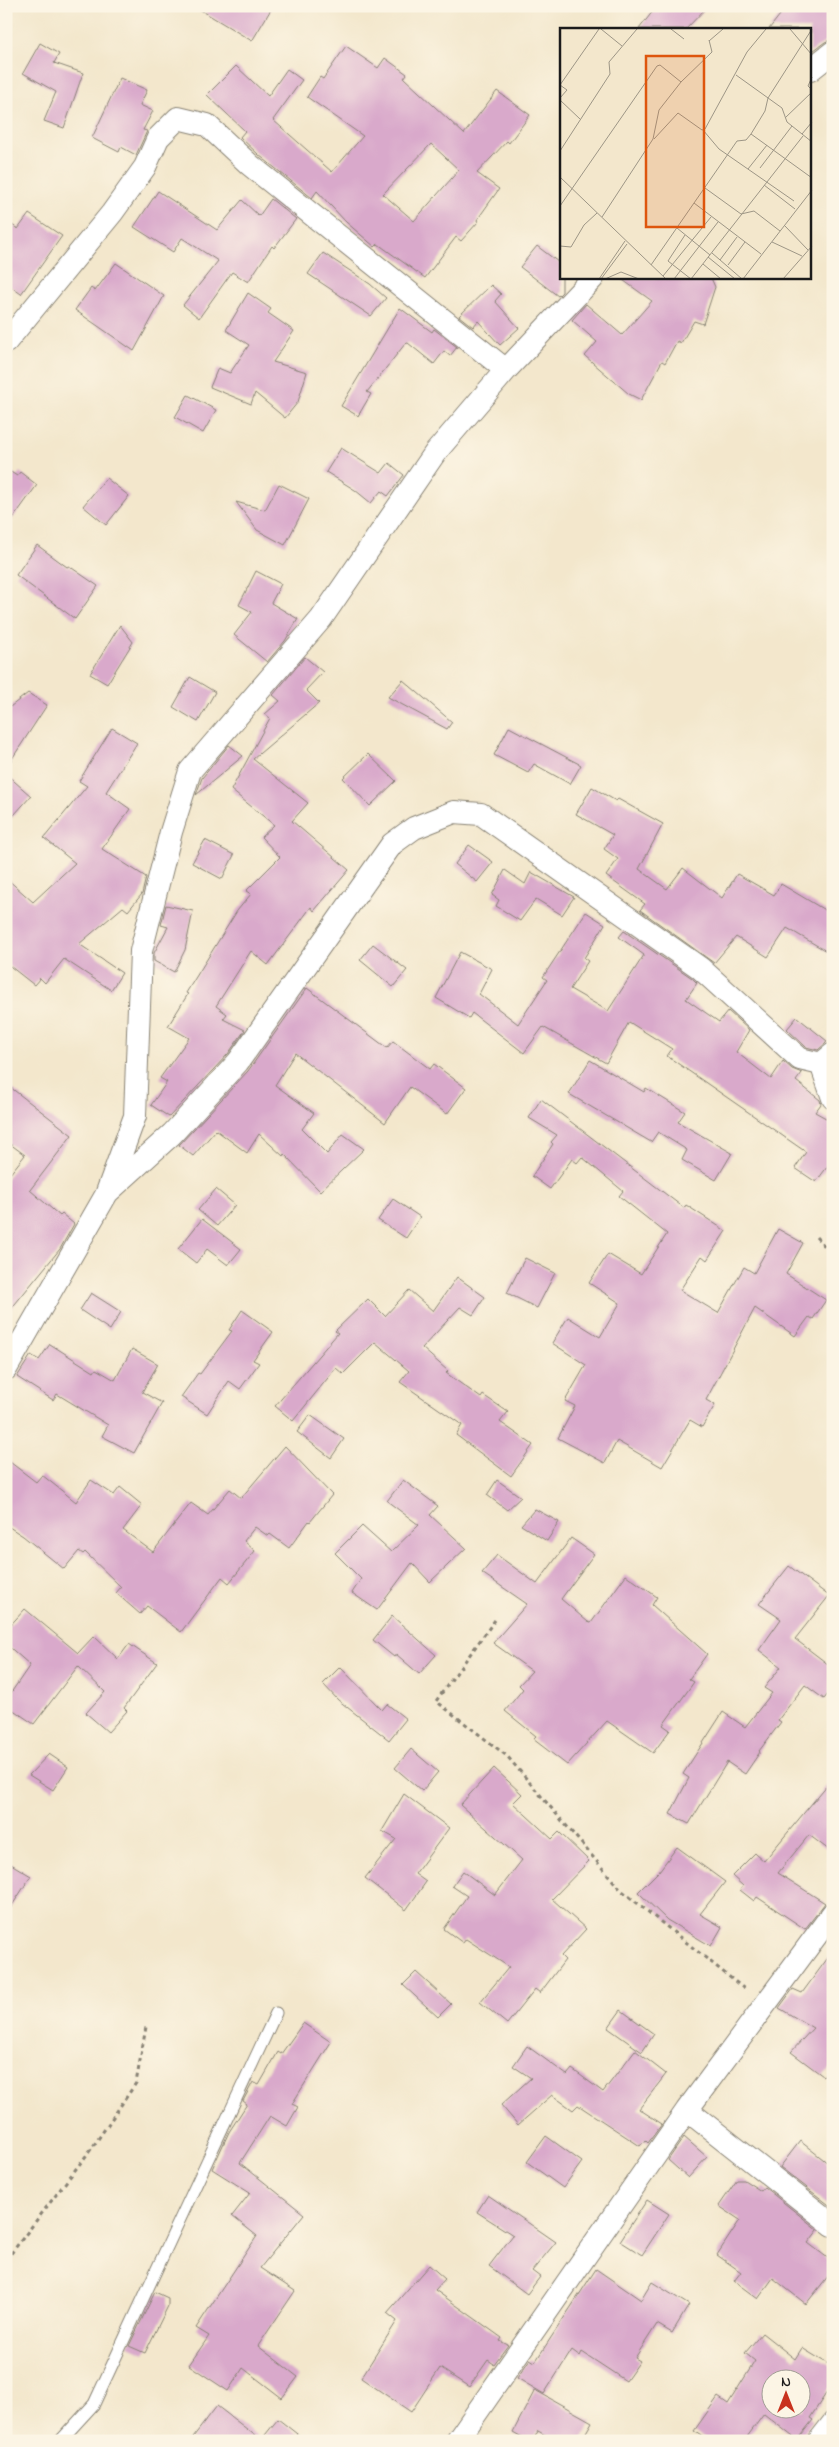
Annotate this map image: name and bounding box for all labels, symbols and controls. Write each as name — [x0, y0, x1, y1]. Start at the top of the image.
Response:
inset map — [560, 28, 812, 279]
north arrow — [762, 2370, 812, 2420]
text: N — [781, 2372, 791, 2393]

